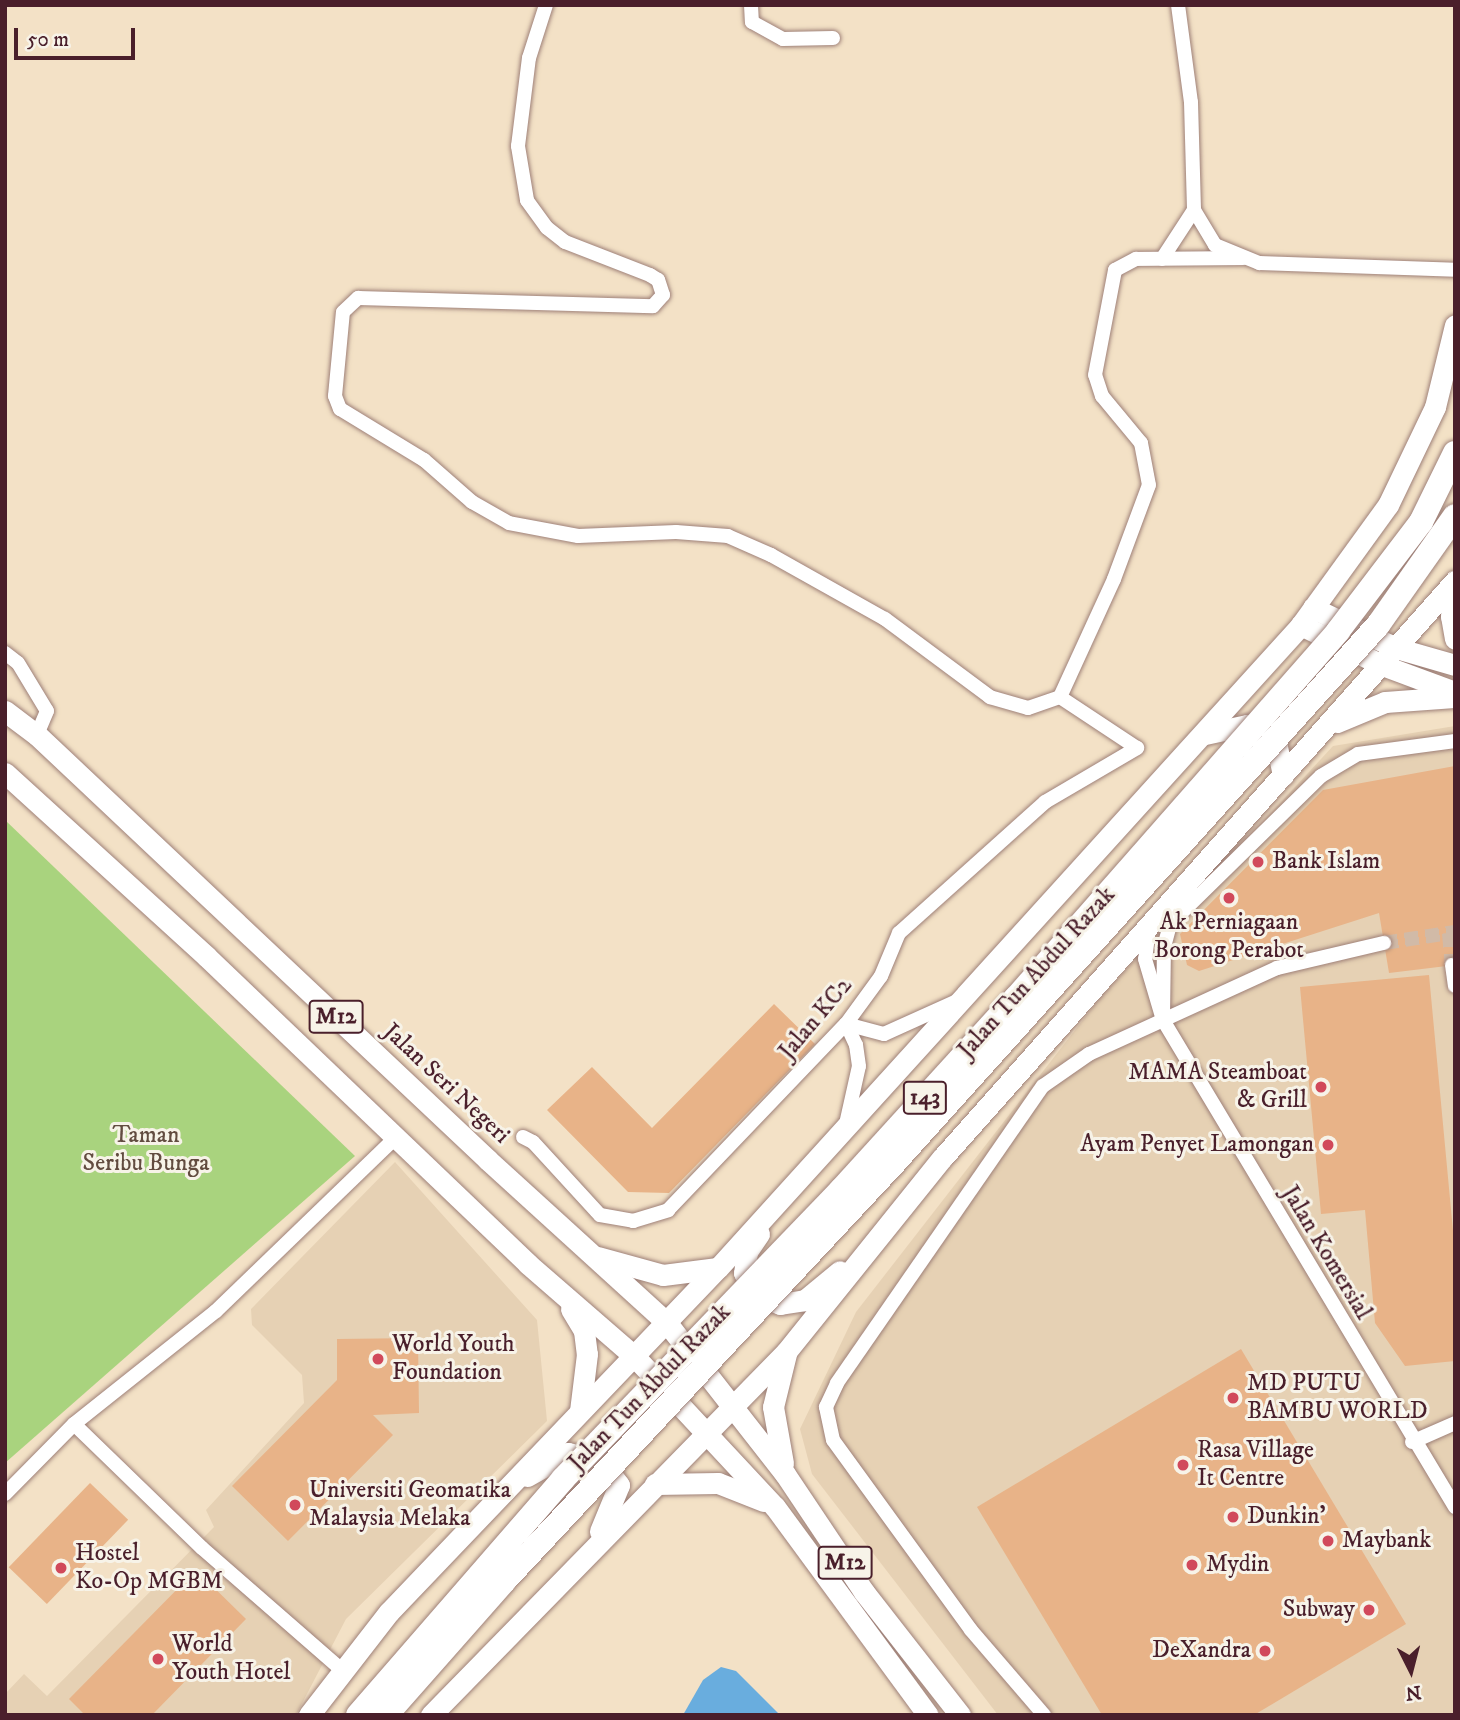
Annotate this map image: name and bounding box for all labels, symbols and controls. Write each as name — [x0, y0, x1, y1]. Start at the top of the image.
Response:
scale bar — [18, 14, 138, 58]
text: 50 m — [27, 27, 69, 53]
place label: Bank Islam — [1272, 848, 1380, 876]
marker: Bank Islam — [1250, 854, 1266, 870]
street label: Jalan Tun Abdul Razak — [952, 881, 1122, 1065]
marker: Ak Perniagaan Borong Perabot — [1221, 890, 1237, 906]
place label: Ak Perniagaan Borong Perabot — [1154, 909, 1304, 965]
street label: Jalan KC2 — [773, 972, 859, 1066]
road number: M12 — [308, 998, 364, 1036]
street label: Jalan Seri Negeri — [377, 1018, 515, 1150]
place label: MAMA Steamboat & Grill — [1128, 1059, 1307, 1115]
road number: 143 — [902, 1078, 948, 1118]
marker: MAMA Steamboat & Grill — [1313, 1079, 1329, 1095]
park label: Taman Seribu Bunga — [83, 1122, 209, 1178]
place label: Ayam Penyet Lamongan — [1080, 1131, 1314, 1159]
marker: Ayam Penyet Lamongan — [1320, 1137, 1336, 1153]
street label: Jalan Komersial — [1275, 1181, 1377, 1325]
street label: Jalan Tun Abdul Razak — [563, 1298, 737, 1478]
place label: World Youth Foundation — [392, 1331, 515, 1387]
marker: World Youth Foundation — [370, 1351, 386, 1367]
place label: MD PUTU BAMBU WORLD — [1247, 1370, 1428, 1426]
marker: MD PUTU BAMBU WORLD — [1225, 1390, 1241, 1406]
place label: Rasa Village It Centre — [1197, 1437, 1314, 1493]
marker: Rasa Village It Centre — [1175, 1457, 1191, 1473]
place label: Universiti Geomatika Malaysia Melaka — [309, 1477, 511, 1533]
marker: Universiti Geomatika Malaysia Melaka — [287, 1497, 303, 1513]
place label: Dunkin' — [1247, 1503, 1326, 1531]
marker: Dunkin' — [1225, 1509, 1241, 1525]
place label: Maybank — [1342, 1527, 1431, 1555]
marker: Maybank — [1320, 1533, 1336, 1549]
place label: Hostel Ko-Op MGBM — [75, 1540, 223, 1596]
road number: M12 — [817, 1544, 873, 1582]
place label: Mydin — [1206, 1551, 1269, 1579]
marker: Mydin — [1184, 1557, 1200, 1573]
marker: Hostel Ko-Op MGBM — [53, 1560, 69, 1576]
place label: Subway — [1283, 1596, 1355, 1624]
marker: Subway — [1361, 1602, 1377, 1618]
place label: World Youth Hotel — [172, 1631, 291, 1687]
north arrow — [1376, 1636, 1446, 1706]
place label: DeXandra — [1152, 1637, 1251, 1665]
marker: DeXandra — [1257, 1643, 1273, 1659]
marker: World Youth Hotel — [150, 1651, 166, 1667]
text: N — [1404, 1680, 1422, 1705]

